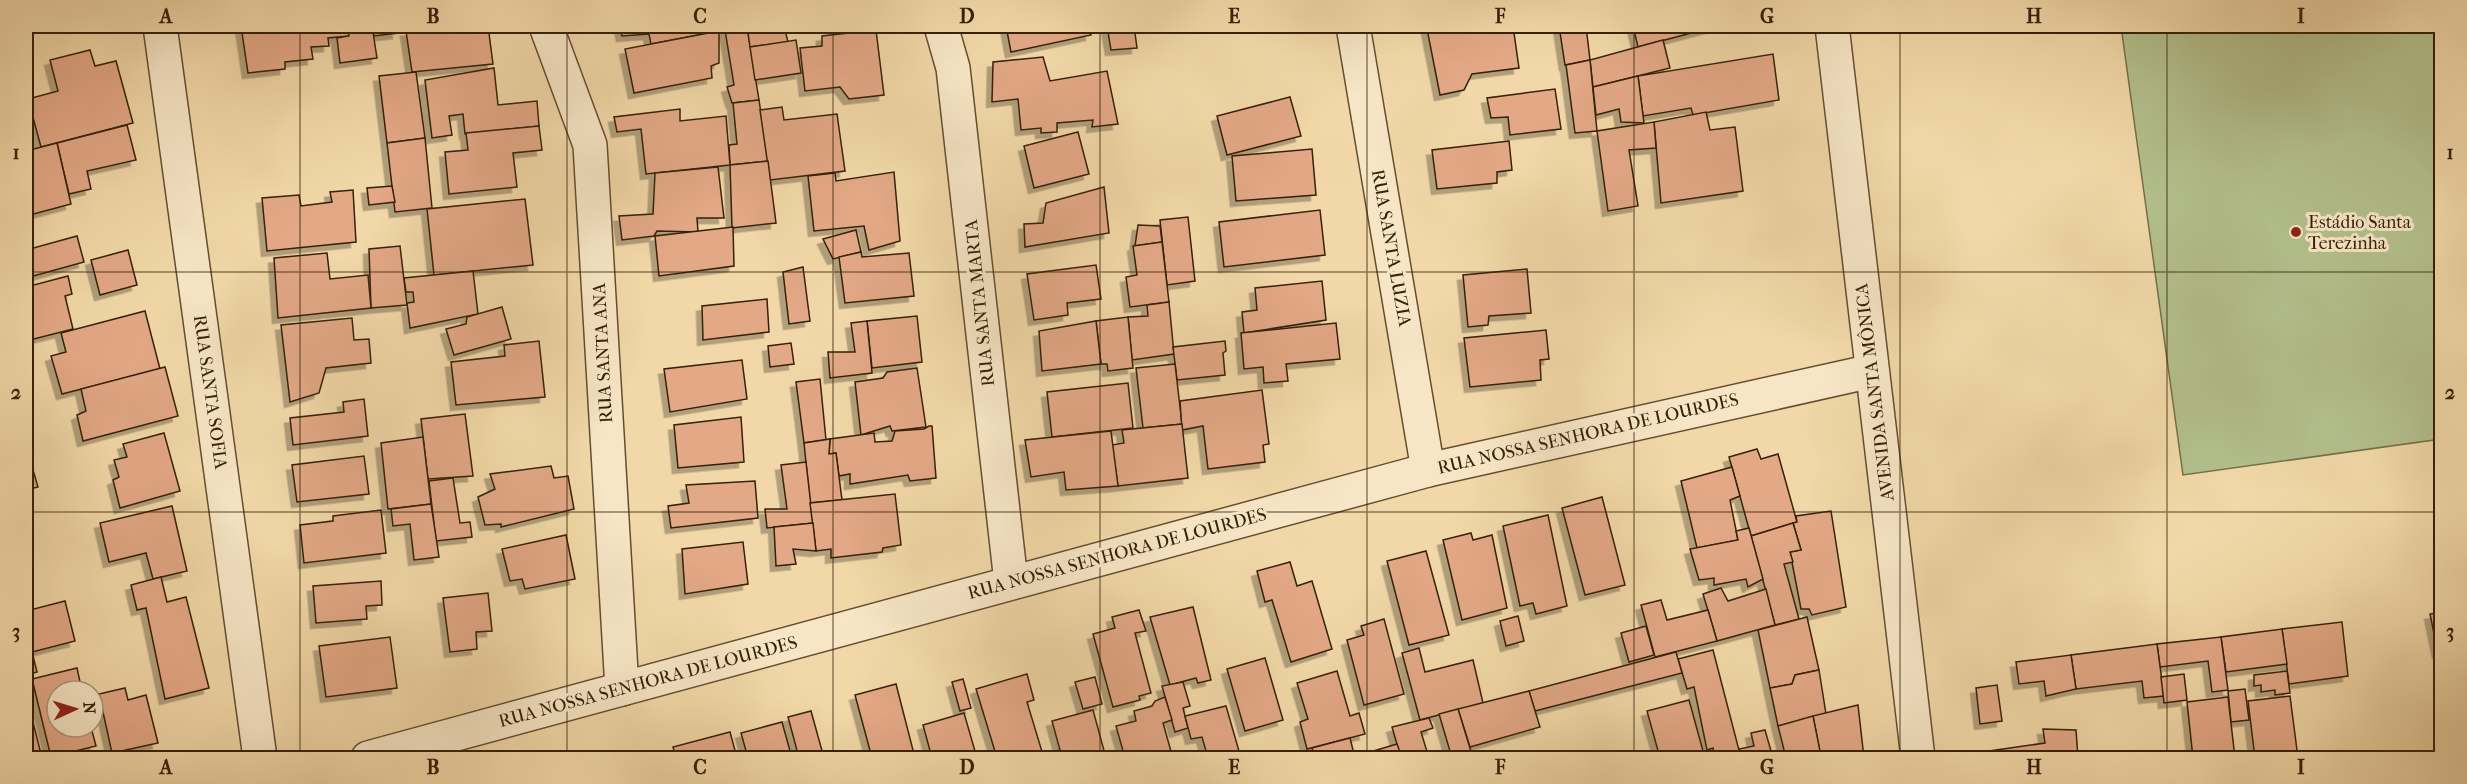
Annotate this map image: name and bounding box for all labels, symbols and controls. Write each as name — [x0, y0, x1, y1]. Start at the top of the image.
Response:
text: A — [158, 5, 174, 28]
text: B — [426, 5, 440, 28]
text: C — [693, 5, 707, 28]
text: D — [959, 5, 975, 28]
text: E — [1228, 5, 1240, 28]
text: F — [1494, 5, 1506, 28]
text: G — [1760, 5, 1774, 28]
text: H — [2026, 5, 2042, 28]
text: I — [2297, 5, 2305, 28]
text: 1 — [12, 141, 20, 164]
text: 1 — [2446, 141, 2454, 164]
street label: RUA SANTA LUZIA — [1367, 168, 1415, 329]
place label: Estádio Santa Terezinha — [2308, 212, 2412, 254]
street label: RUA SANTA MARTA — [961, 218, 999, 388]
marker: Estádio Santa Terezinha — [2289, 225, 2303, 239]
street label: RUA SANTA ANA — [589, 282, 617, 424]
street label: AVENIDA SANTA MÔNICA — [1849, 282, 1899, 503]
street label: RUA SANTA SOFIA — [189, 314, 231, 471]
text: 2 — [11, 381, 21, 404]
text: 2 — [2445, 381, 2455, 404]
street label: RUA NOSSA SENHORA DE LOURDES — [1435, 389, 1741, 479]
street label: RUA NOSSA SENHORA DE LOURDES — [965, 504, 1269, 604]
text: 3 — [12, 620, 20, 643]
text: 3 — [2446, 620, 2454, 643]
street label: RUA NOSSA SENHORA DE LOURDES — [496, 632, 800, 732]
north arrow — [45, 679, 105, 739]
text: N — [80, 701, 99, 716]
text: A — [158, 756, 174, 779]
text: B — [426, 756, 440, 779]
text: C — [693, 756, 707, 779]
text: D — [959, 756, 975, 779]
text: E — [1228, 756, 1240, 779]
text: F — [1494, 756, 1506, 779]
text: G — [1760, 756, 1774, 779]
text: H — [2026, 756, 2042, 779]
text: I — [2297, 756, 2305, 779]

